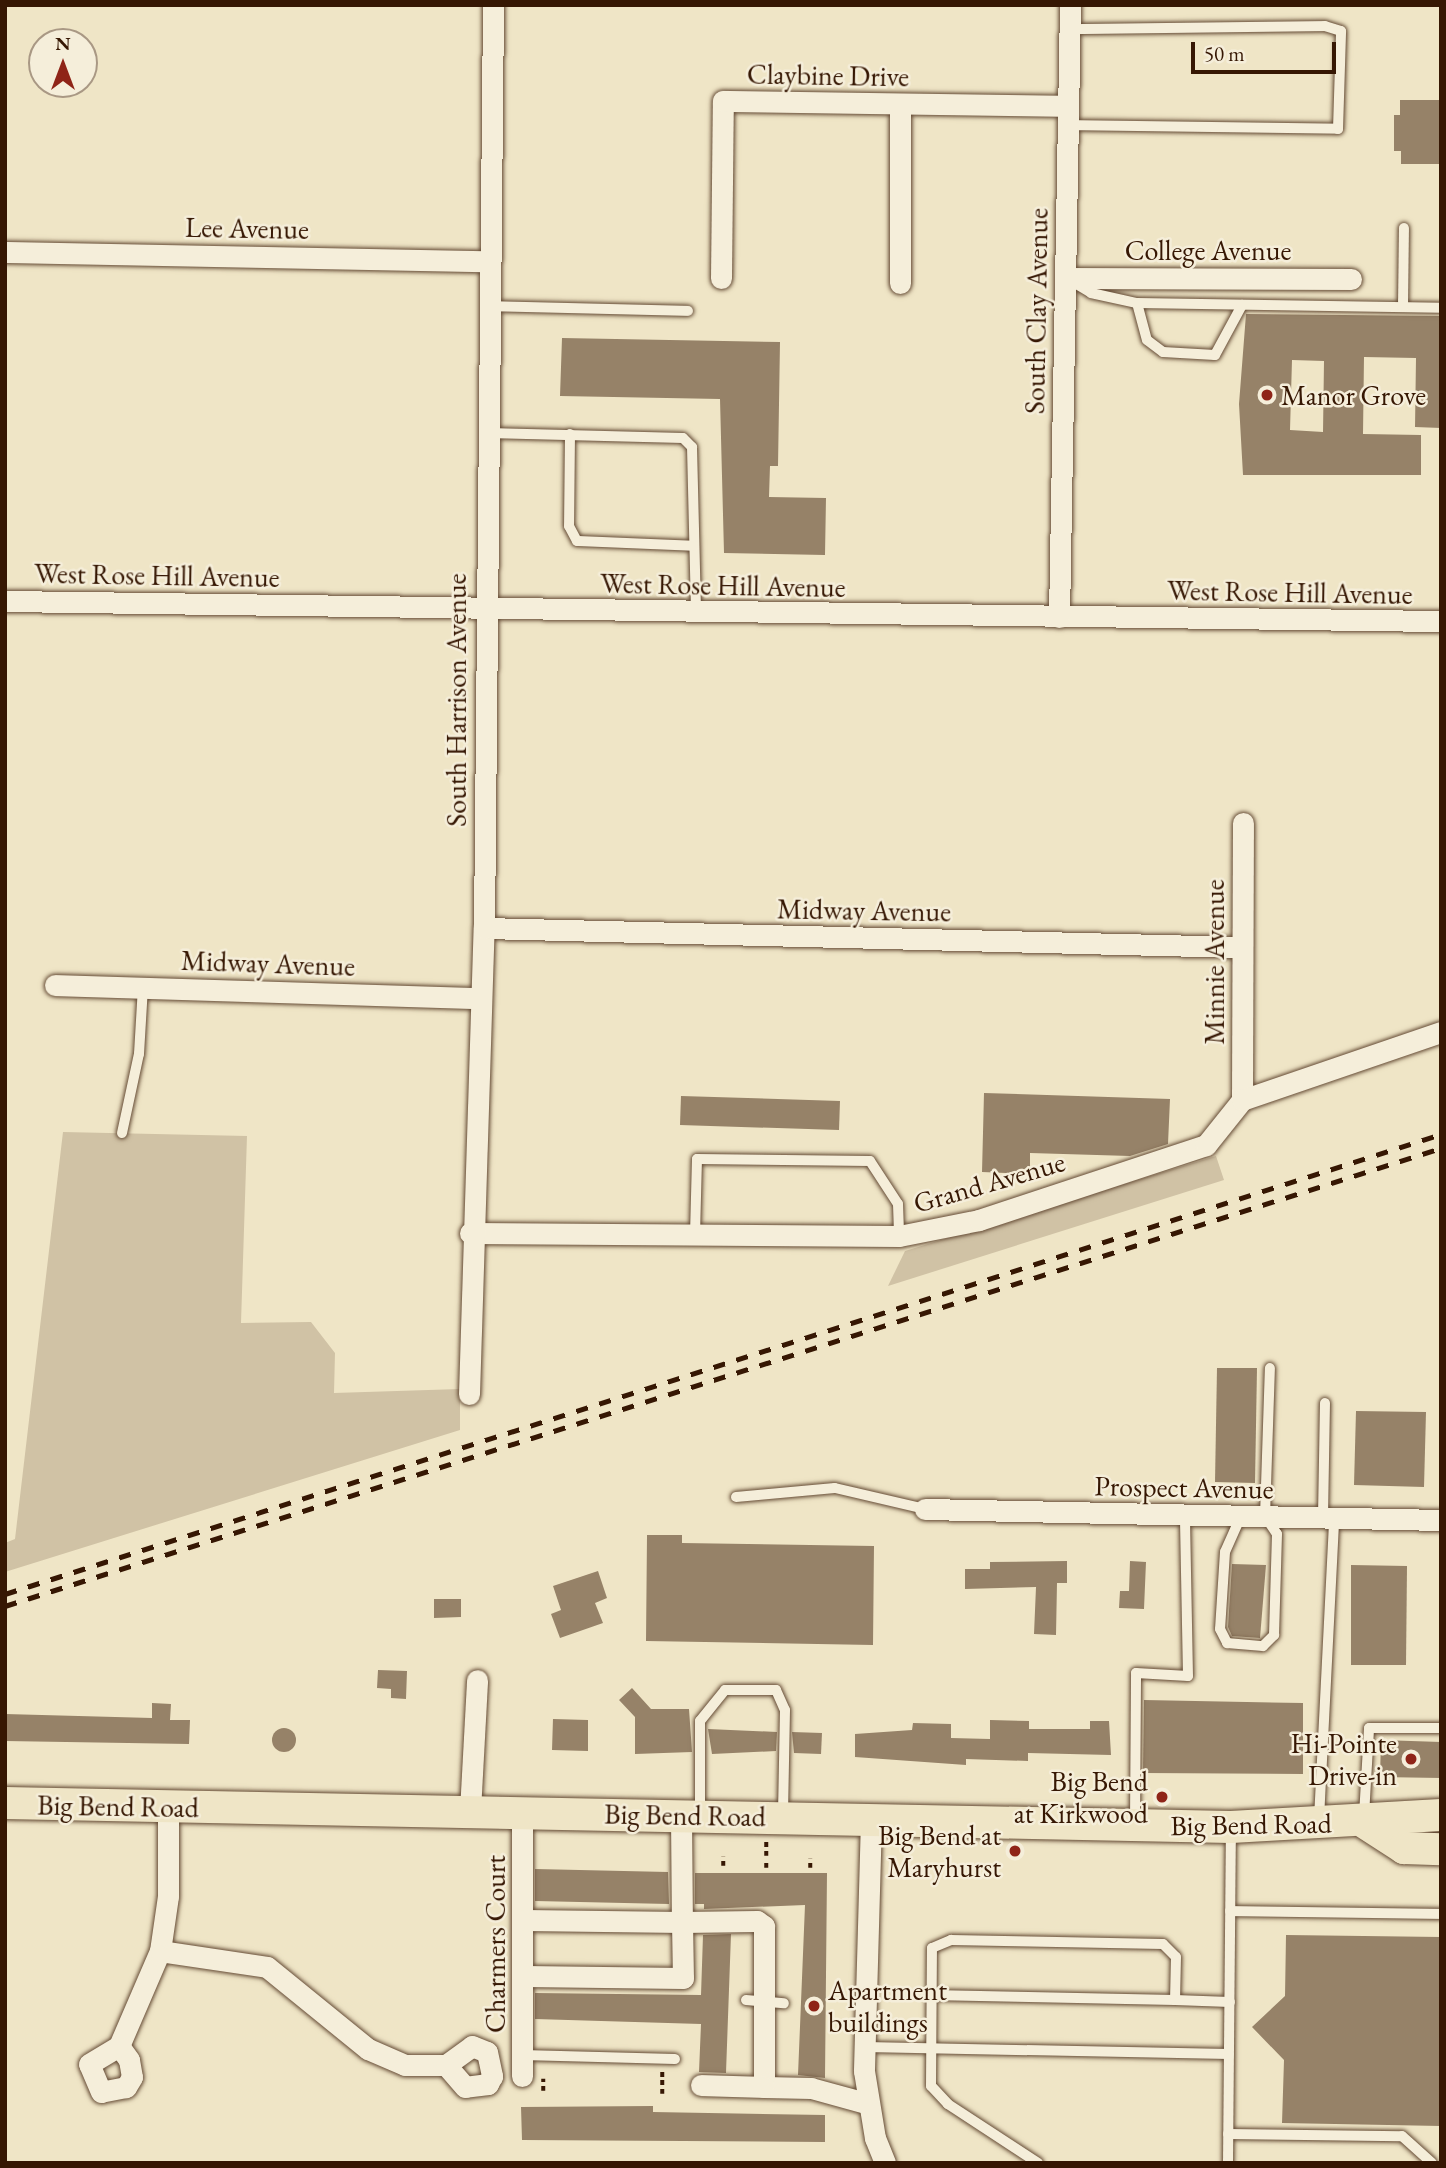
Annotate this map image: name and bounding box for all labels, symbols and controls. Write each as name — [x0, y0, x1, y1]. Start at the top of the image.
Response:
north arrow — [28, 28, 98, 98]
scale bar — [1194, 28, 1339, 72]
text: N — [55, 31, 71, 56]
text: 50 m — [1204, 40, 1245, 67]
street label: Claybine Drive — [747, 57, 909, 93]
street label: South Clay Avenue — [1017, 208, 1055, 414]
street label: Lee Avenue — [185, 210, 309, 246]
street label: College Avenue — [1125, 233, 1291, 267]
place label: Manor Grove — [1281, 378, 1426, 412]
marker: Manor Grove — [1259, 387, 1275, 403]
street label: West Rose Hill Avenue — [34, 556, 280, 594]
street label: West Rose Hill Avenue — [600, 566, 846, 604]
street label: South Harrison Avenue — [439, 573, 473, 827]
street label: West Rose Hill Avenue — [1167, 573, 1413, 611]
street label: Minnie Avenue — [1197, 879, 1231, 1045]
street label: Midway Avenue — [777, 892, 951, 928]
street label: Midway Avenue — [180, 943, 356, 983]
street label: Grand Avenue — [909, 1144, 1069, 1220]
street label: Prospect Avenue — [1094, 1469, 1274, 1505]
place label: Hi-Pointe Drive-in — [1291, 1726, 1397, 1792]
marker: Hi-Pointe Drive-in — [1403, 1751, 1419, 1767]
place label: Big Bend at Kirkwood — [1014, 1764, 1148, 1830]
street label: Big Bend Road — [37, 1788, 199, 1824]
marker: Big Bend at Kirkwood — [1154, 1789, 1170, 1805]
street label: Big Bend Road — [604, 1797, 766, 1833]
street label: Big Bend Road — [1170, 1806, 1332, 1842]
place label: Big Bend at Maryhurst — [878, 1818, 1001, 1884]
marker: Big Bend at Maryhurst — [1007, 1843, 1023, 1859]
street label: Charmers Court — [478, 1855, 512, 2033]
place label: Apartment buildings — [828, 1973, 947, 2039]
marker: Apartment buildings — [806, 1998, 822, 2014]

